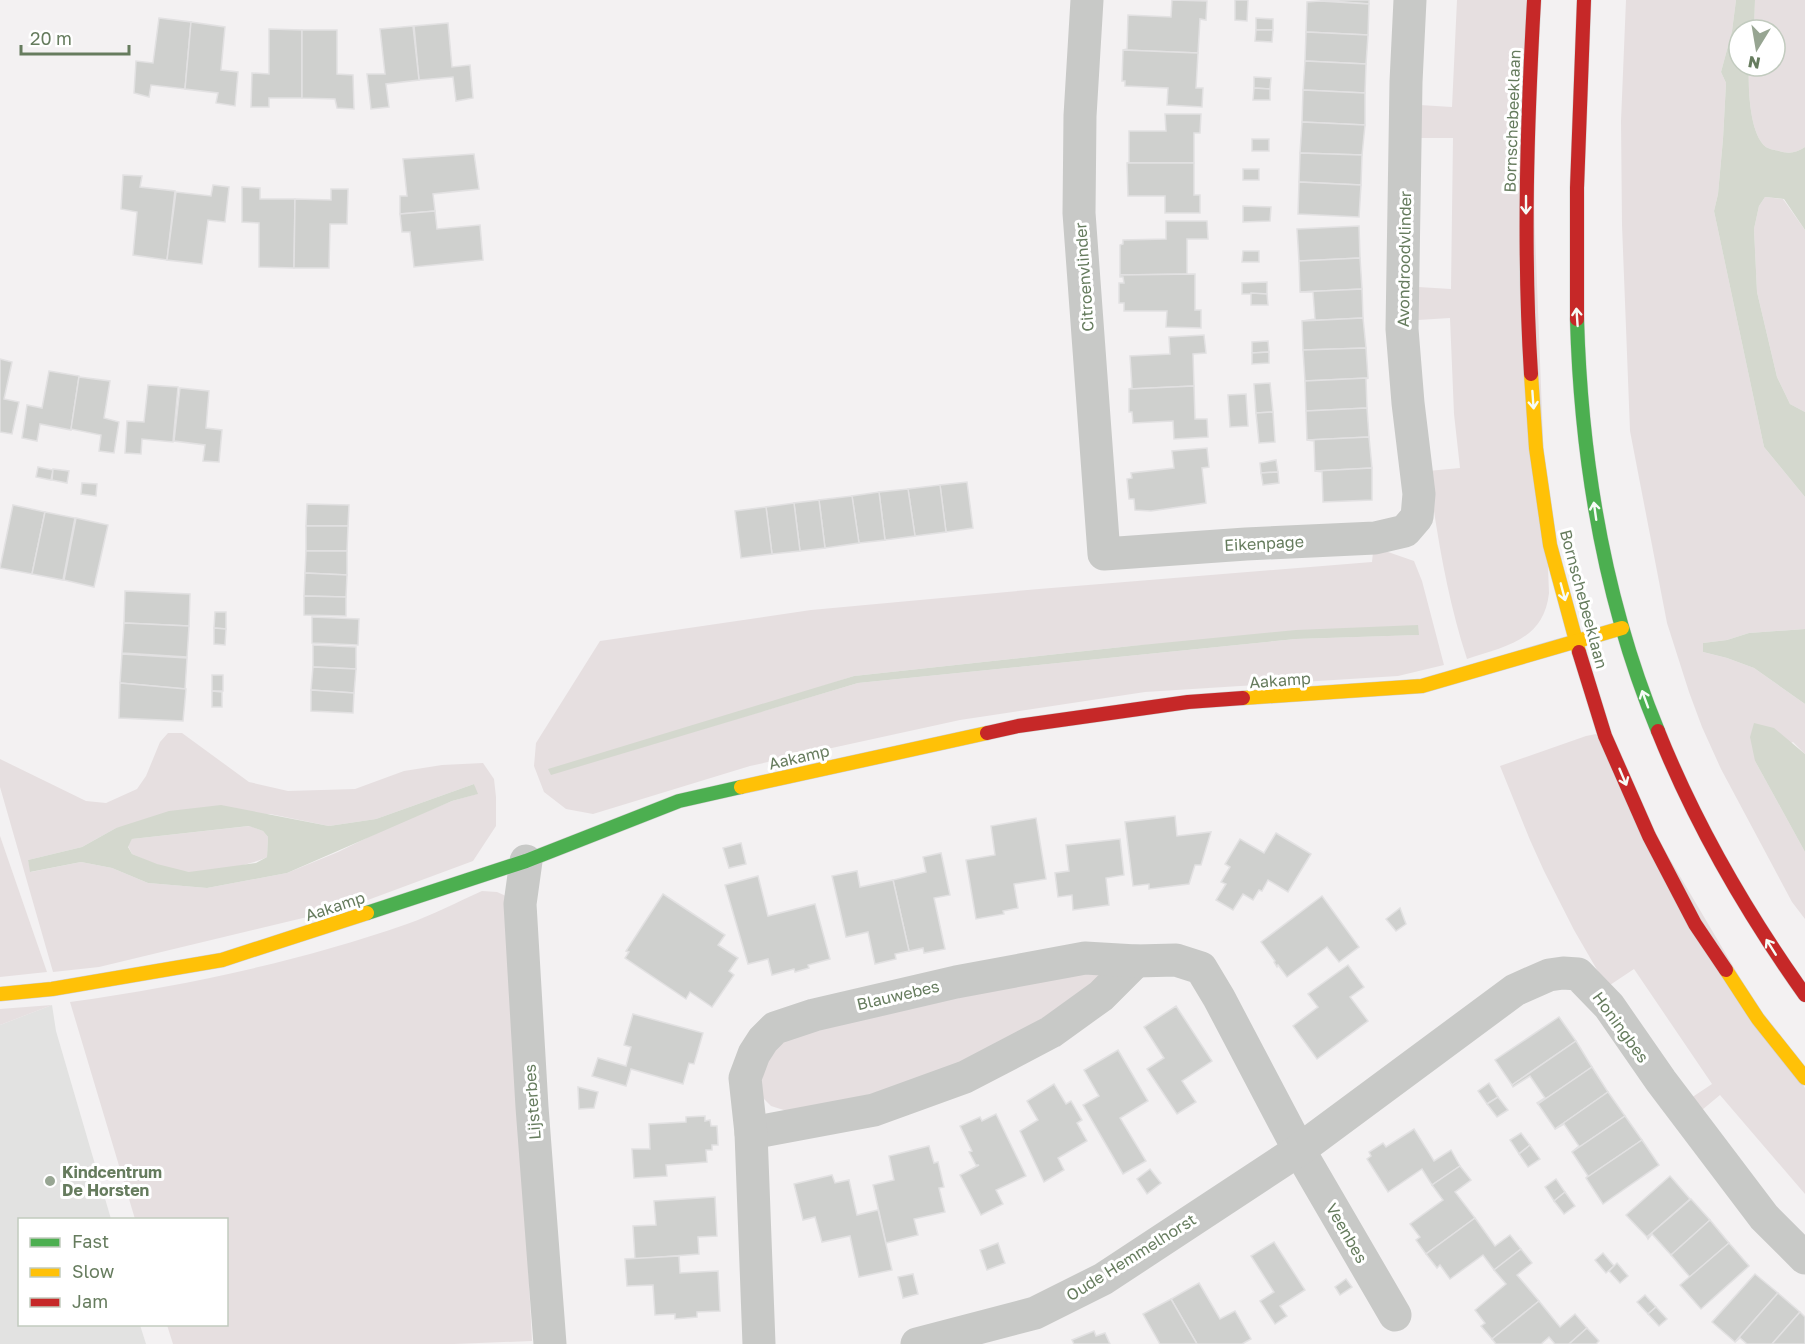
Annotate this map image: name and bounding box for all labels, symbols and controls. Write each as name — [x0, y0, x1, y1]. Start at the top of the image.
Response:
scale bar — [21, 18, 129, 56]
north arrow — [1727, 18, 1787, 78]
text: 20 m — [30, 27, 72, 49]
street label: Bornschebeeklaan — [1500, 49, 1524, 193]
text: N — [1746, 52, 1762, 74]
street label: Avondroodvlinder — [1393, 191, 1415, 327]
one-way arrow — [1520, 195, 1532, 215]
street label: Citroenvlinder — [1070, 222, 1098, 332]
one-way arrow — [1571, 307, 1582, 327]
one-way arrow — [1528, 390, 1539, 410]
one-way arrow — [1590, 501, 1601, 521]
street label: Bornschebeeklaan — [1556, 527, 1612, 671]
street label: Eikenpage — [1224, 531, 1304, 555]
one-way arrow — [1558, 582, 1569, 601]
street label: Aakamp — [1249, 668, 1312, 692]
one-way arrow — [1638, 690, 1649, 709]
street label: Aakamp — [767, 740, 831, 774]
one-way arrow — [1618, 768, 1629, 786]
street label: Aakamp — [303, 887, 368, 925]
one-way arrow — [1764, 939, 1777, 956]
street label: Blauwebes — [855, 976, 941, 1014]
street label: Honingbes — [1588, 987, 1654, 1067]
street label: Lijsterbes — [519, 1064, 545, 1140]
place label: Kindcentrum De Horsten — [62, 1162, 162, 1200]
marker: Kindcentrum De Horsten — [43, 1174, 57, 1188]
street label: Veenbes — [1322, 1200, 1372, 1266]
street label: Oude Hemmelhorst — [1062, 1209, 1200, 1305]
legend — [18, 1218, 228, 1326]
text: Fast — [72, 1230, 109, 1252]
text: Slow — [72, 1260, 115, 1282]
text: Jam — [72, 1290, 108, 1312]

